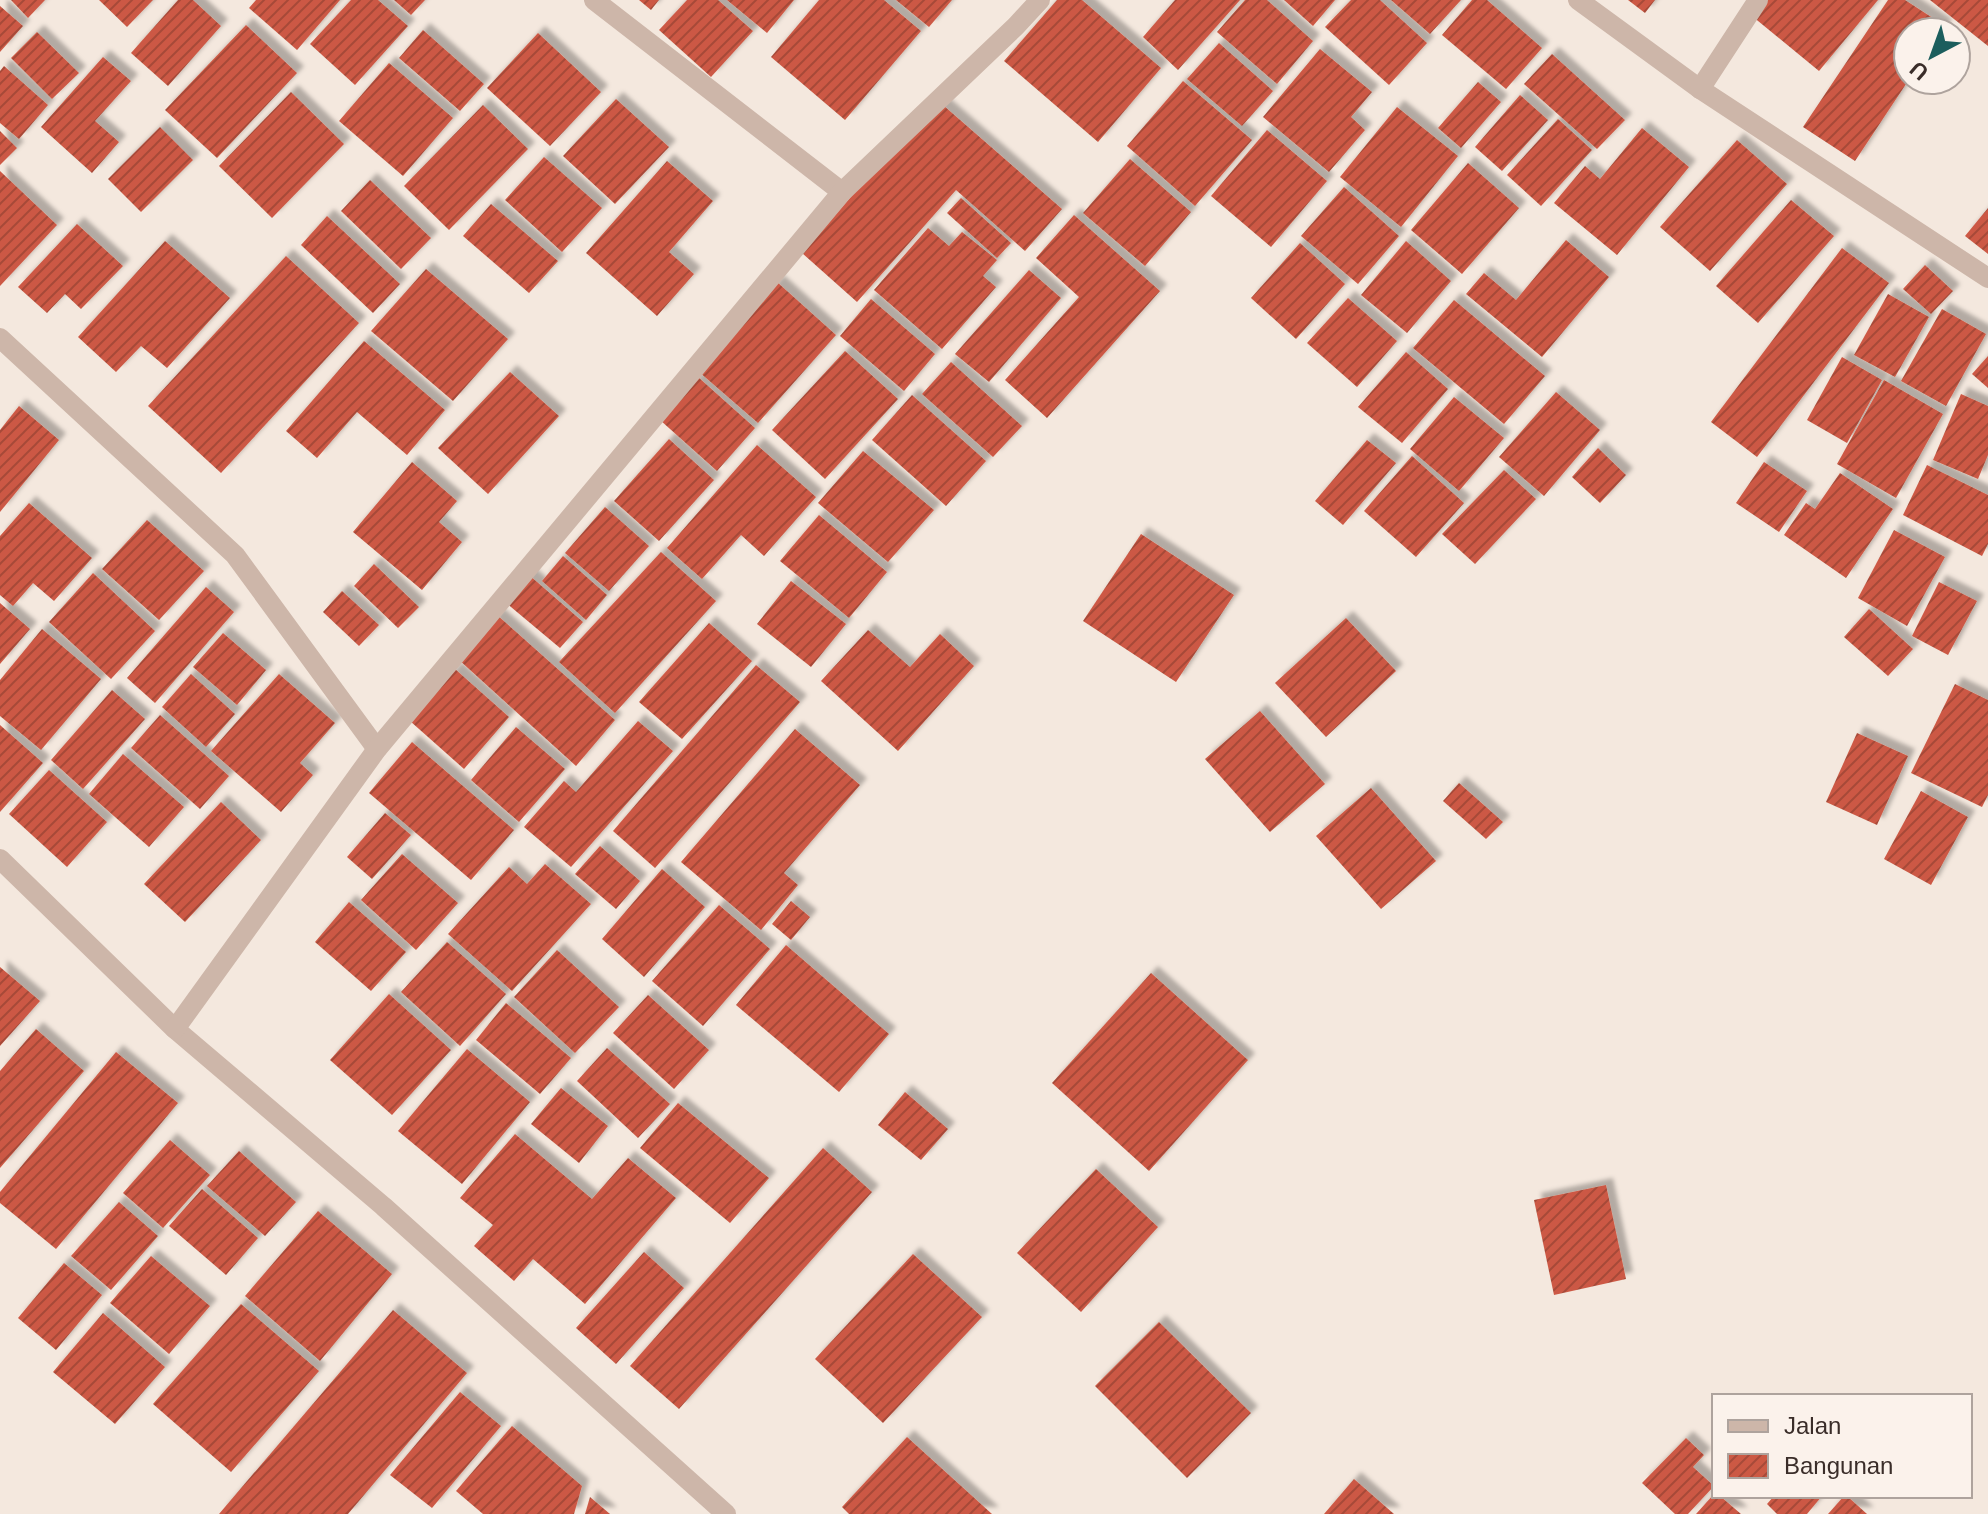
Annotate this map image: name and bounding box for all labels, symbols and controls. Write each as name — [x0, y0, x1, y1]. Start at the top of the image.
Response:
north arrow — [1892, 16, 1972, 96]
text: U — [1905, 56, 1933, 85]
legend — [1712, 1394, 1972, 1498]
text: Jalan — [1784, 1412, 1841, 1439]
text: Bangunan — [1784, 1452, 1893, 1479]

